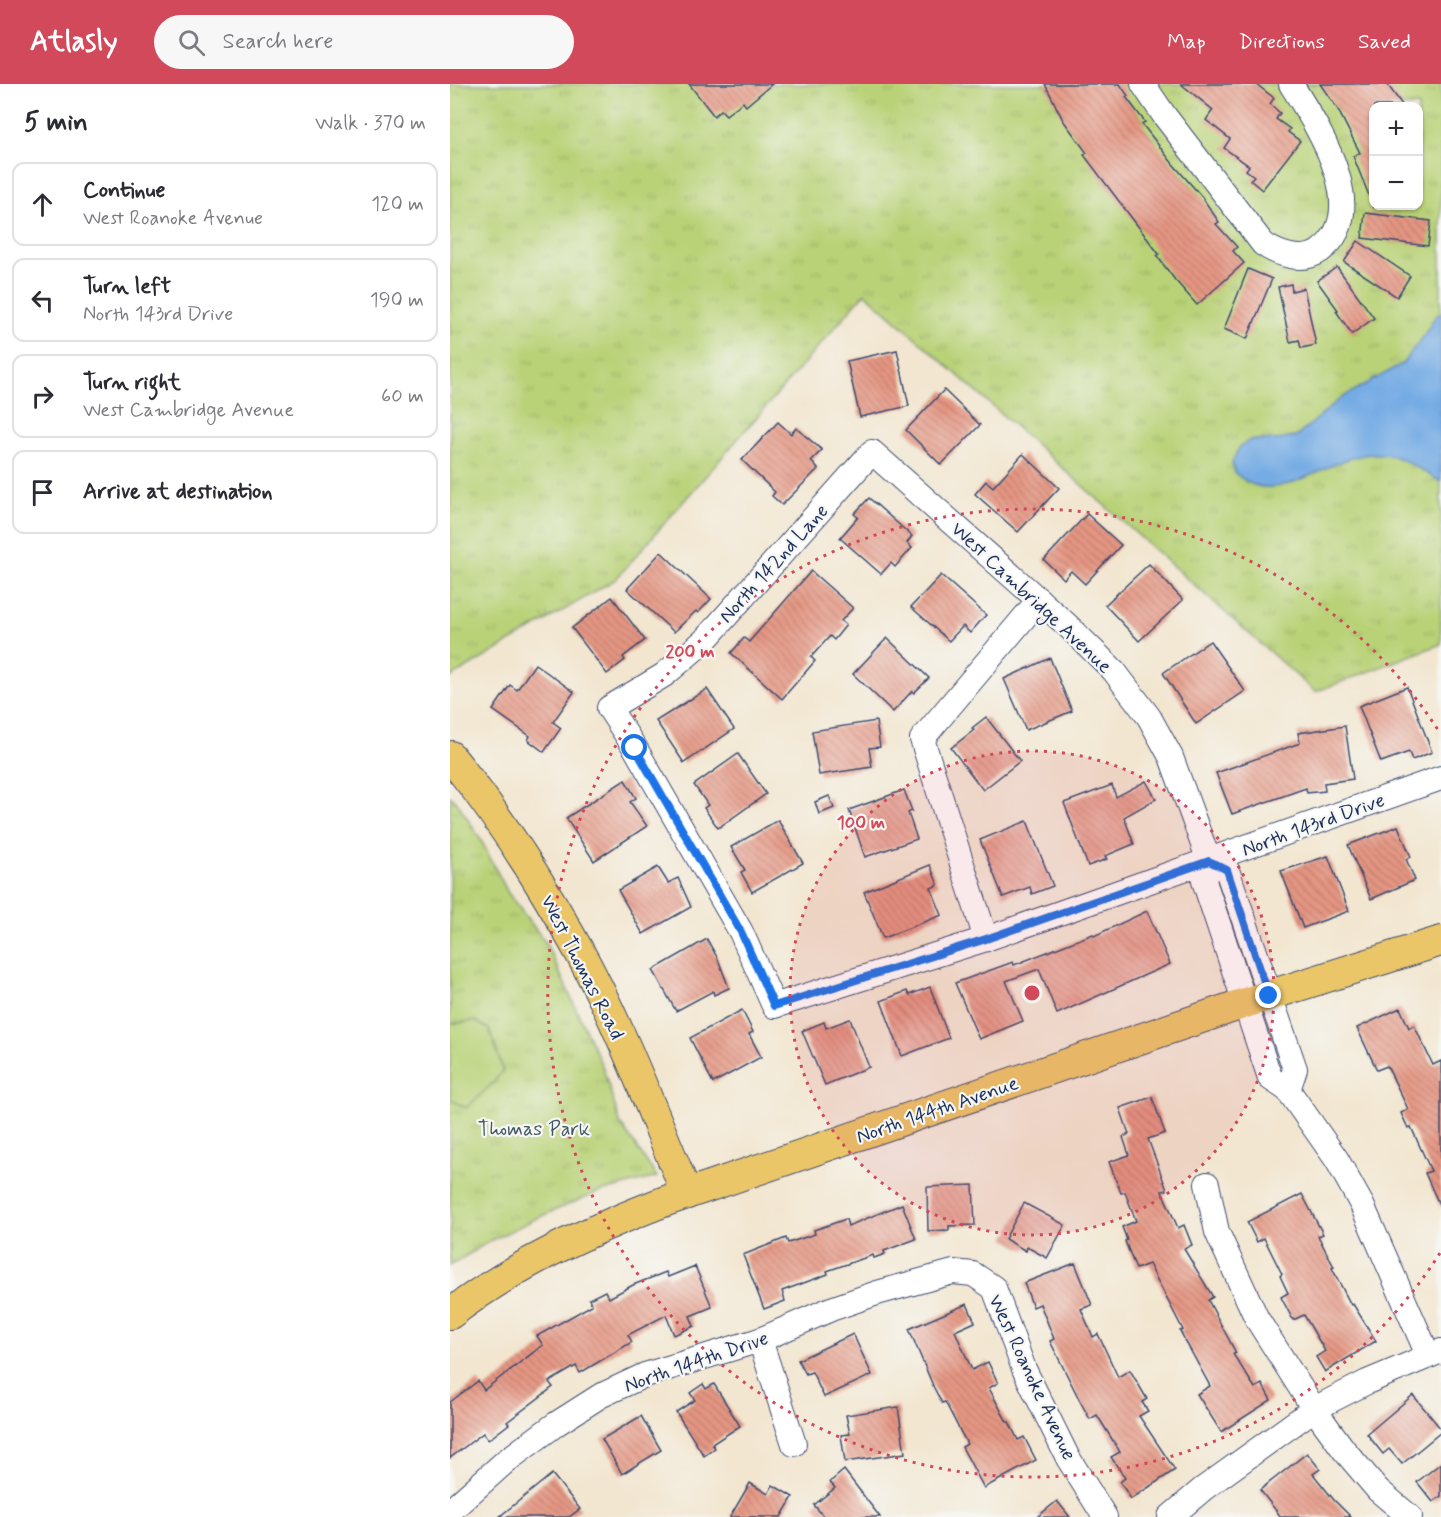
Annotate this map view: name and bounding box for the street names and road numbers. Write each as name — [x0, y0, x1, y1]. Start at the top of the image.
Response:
street label: North 142nd Lane — [713, 499, 835, 629]
street label: West Cambridge Avenue — [944, 516, 1117, 681]
street label: North 143rd Drive — [1238, 787, 1389, 864]
street label: West Thomas Road — [534, 891, 630, 1045]
street label: North 144th Avenue — [853, 1070, 1022, 1151]
street label: West Roanoke Avenue — [981, 1290, 1082, 1465]
street label: North 144th Drive — [621, 1325, 772, 1400]

